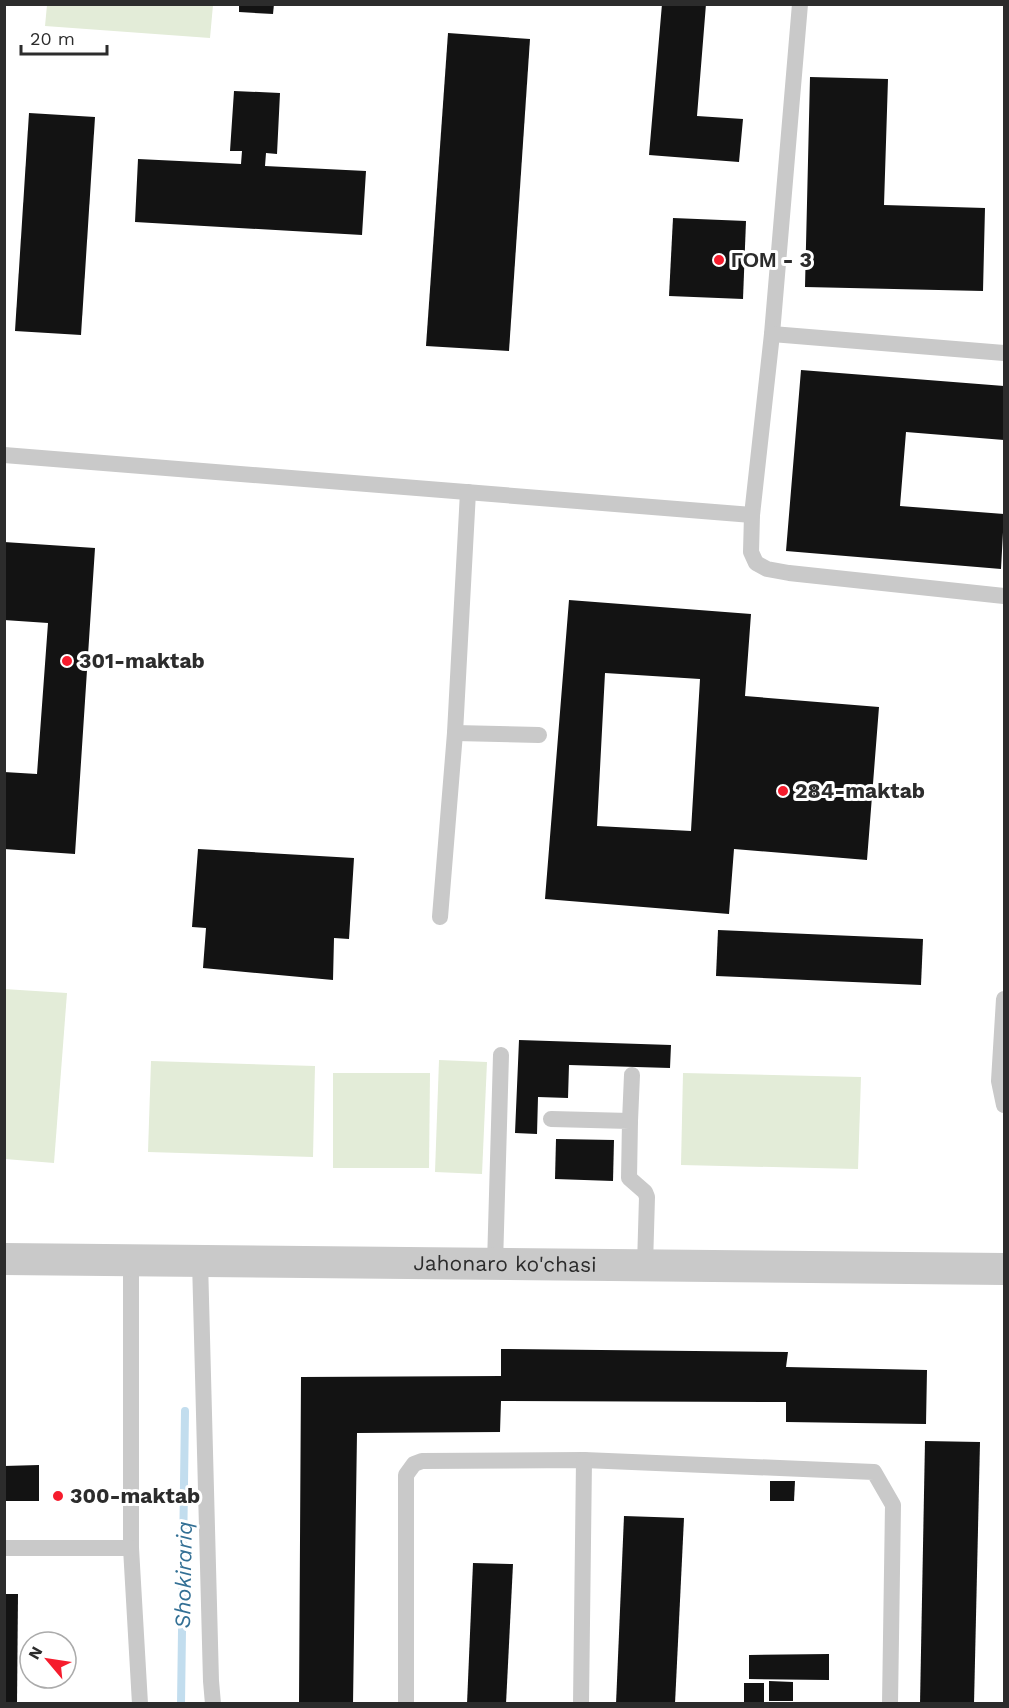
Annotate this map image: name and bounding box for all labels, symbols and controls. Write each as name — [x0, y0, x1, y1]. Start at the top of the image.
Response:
scale bar — [21, 18, 106, 56]
text: 20 m — [30, 28, 75, 49]
place label: ГОМ - 3 — [731, 247, 812, 272]
marker: ГОМ - 3 — [712, 253, 726, 267]
place label: 301-maktab — [79, 648, 205, 673]
marker: 301-maktab — [60, 654, 74, 668]
place label: 284-maktab — [795, 778, 925, 803]
marker: 284-maktab — [776, 784, 790, 798]
street label: Jahonaro ko'chasi — [413, 1250, 597, 1277]
place label: 300-maktab — [70, 1483, 200, 1508]
marker: 300-maktab — [51, 1489, 65, 1503]
water label: Shokirariq — [170, 1521, 197, 1629]
north arrow — [18, 1630, 78, 1690]
text: N — [24, 1643, 47, 1663]

